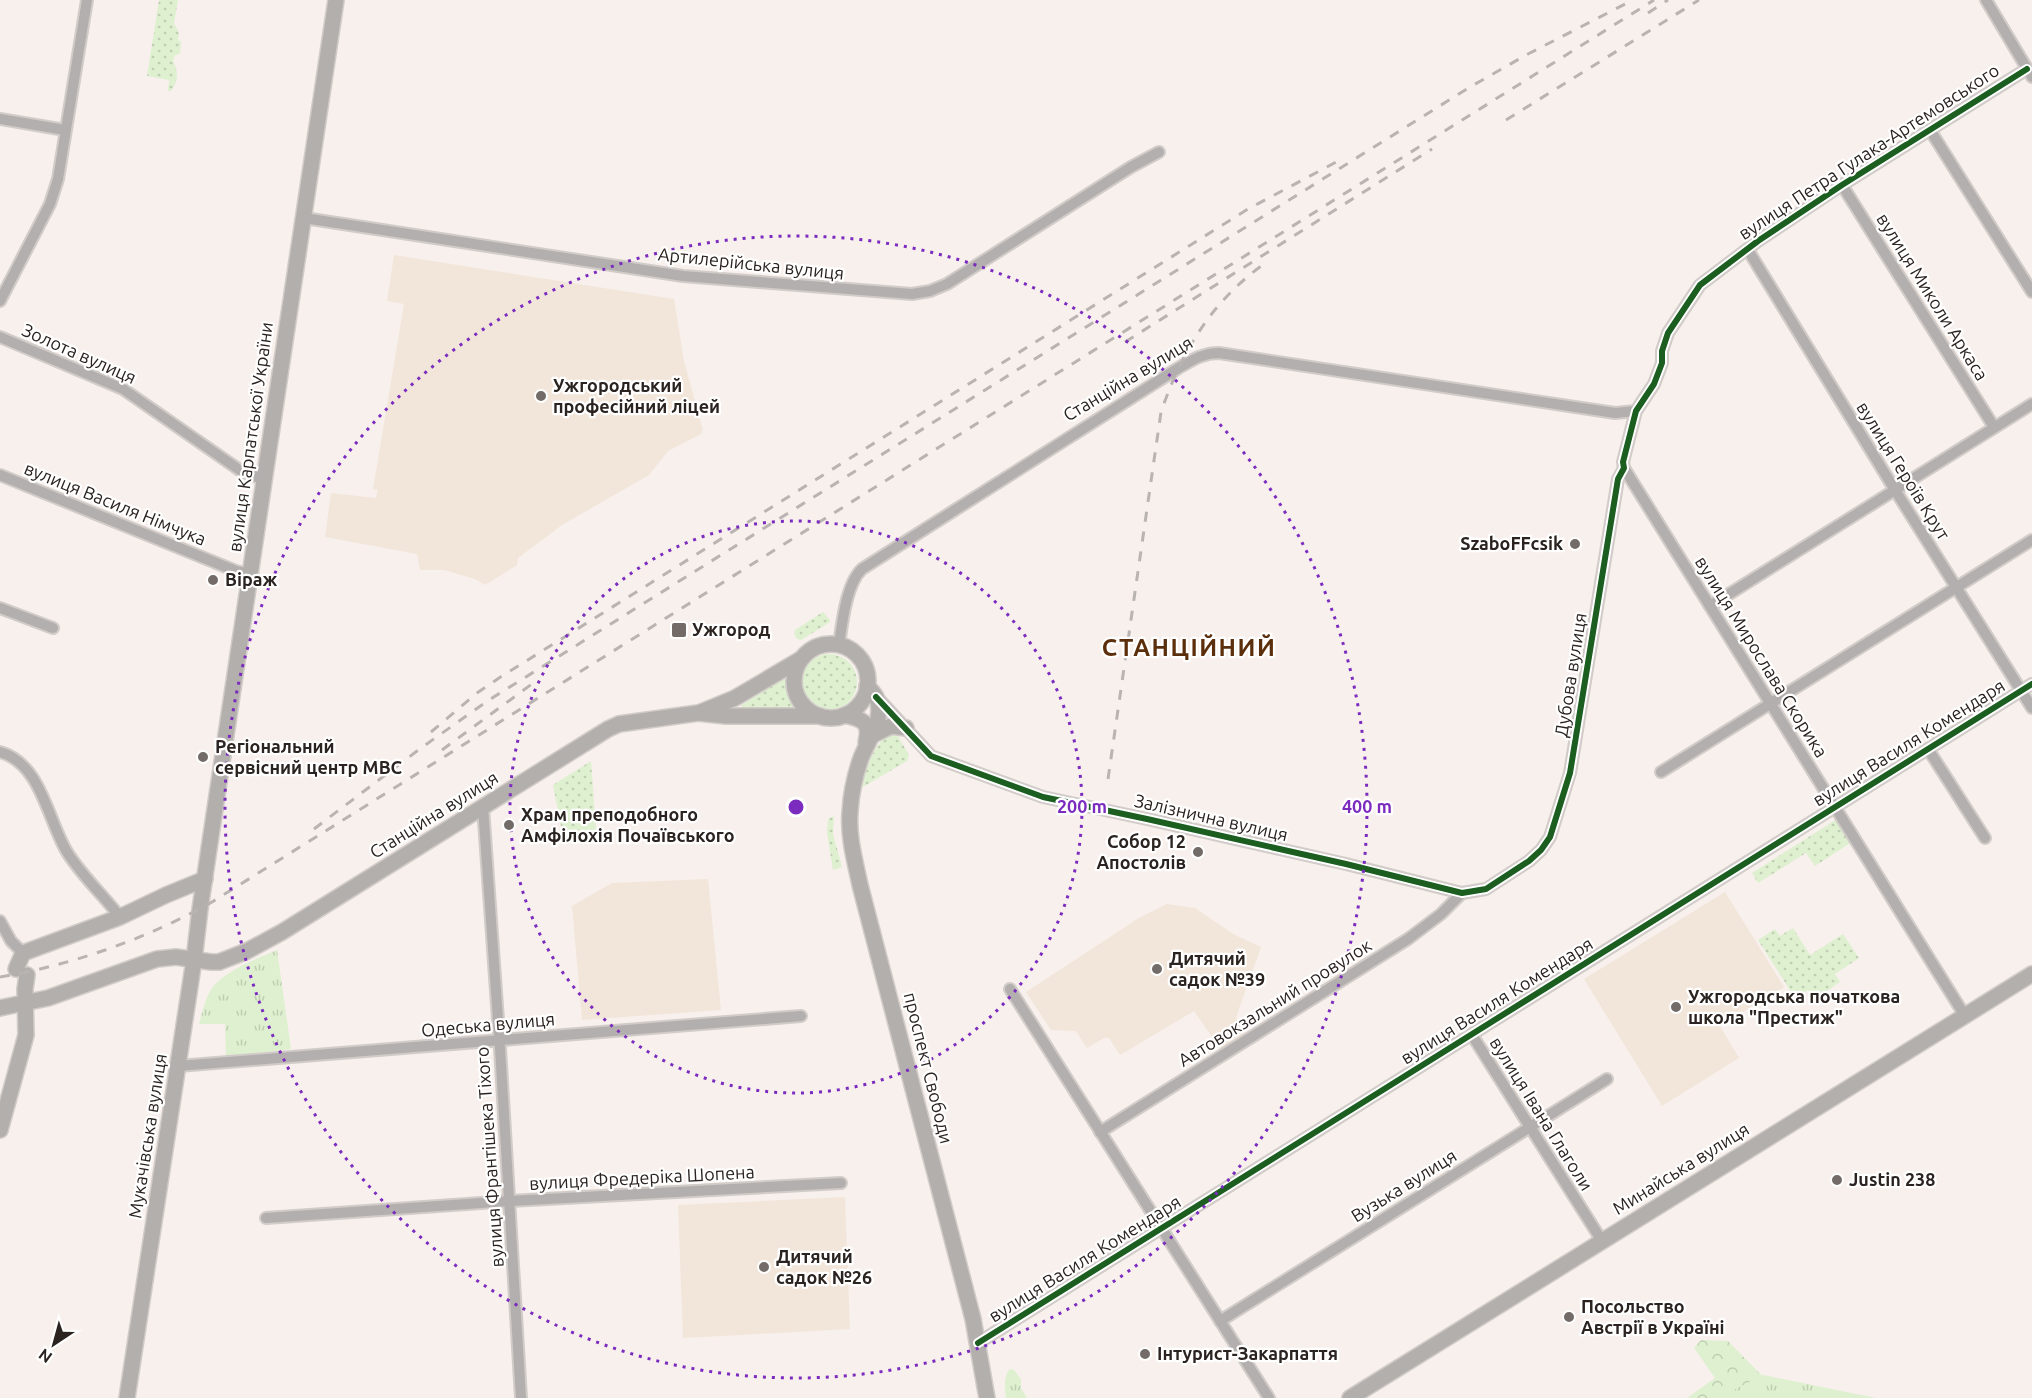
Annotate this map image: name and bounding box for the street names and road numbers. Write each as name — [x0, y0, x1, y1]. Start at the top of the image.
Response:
street label: вулиця Петра Гулака-Артемовського — [1734, 59, 2002, 243]
street label: вулиця Миколи Аркаса — [1873, 209, 1993, 384]
street label: Артилерійська вулиця — [657, 243, 845, 283]
street label: Золота вулиця — [19, 319, 140, 387]
street label: вулиця Карпатської України — [224, 320, 276, 553]
street label: Станційна вулиця — [1059, 332, 1196, 425]
street label: вулиця Героїв Крут — [1853, 398, 1954, 543]
street label: вулиця Василя Німчука — [21, 457, 209, 549]
street label: вулиця Мирослава Скорика — [1692, 552, 1832, 761]
street label: Дубова вулиця — [1550, 611, 1590, 739]
street label: вулиця Василя Комендаря — [1809, 675, 2008, 810]
street label: Станційна вулиця — [366, 767, 501, 862]
street label: Залізнична вулиця — [1132, 790, 1290, 844]
street label: вулиця Василя Комендаря — [1397, 933, 1596, 1068]
street label: Автовокзальний провулок — [1174, 934, 1375, 1070]
street label: проспект Свободи — [900, 990, 957, 1145]
street label: Одеська вулиця — [420, 1008, 556, 1040]
street label: вулиця Івана Глаголи — [1486, 1033, 1597, 1194]
street label: вулиця Франтішека Тіхого — [471, 1046, 507, 1268]
street label: Мукачівська вулиця — [124, 1052, 170, 1220]
street label: Минайська вулиця — [1609, 1118, 1752, 1218]
street label: Вузька вулиця — [1347, 1145, 1460, 1226]
street label: вулиця Фредеріка Шопена — [529, 1161, 755, 1193]
street label: вулиця Василя Комендаря — [985, 1191, 1184, 1326]

